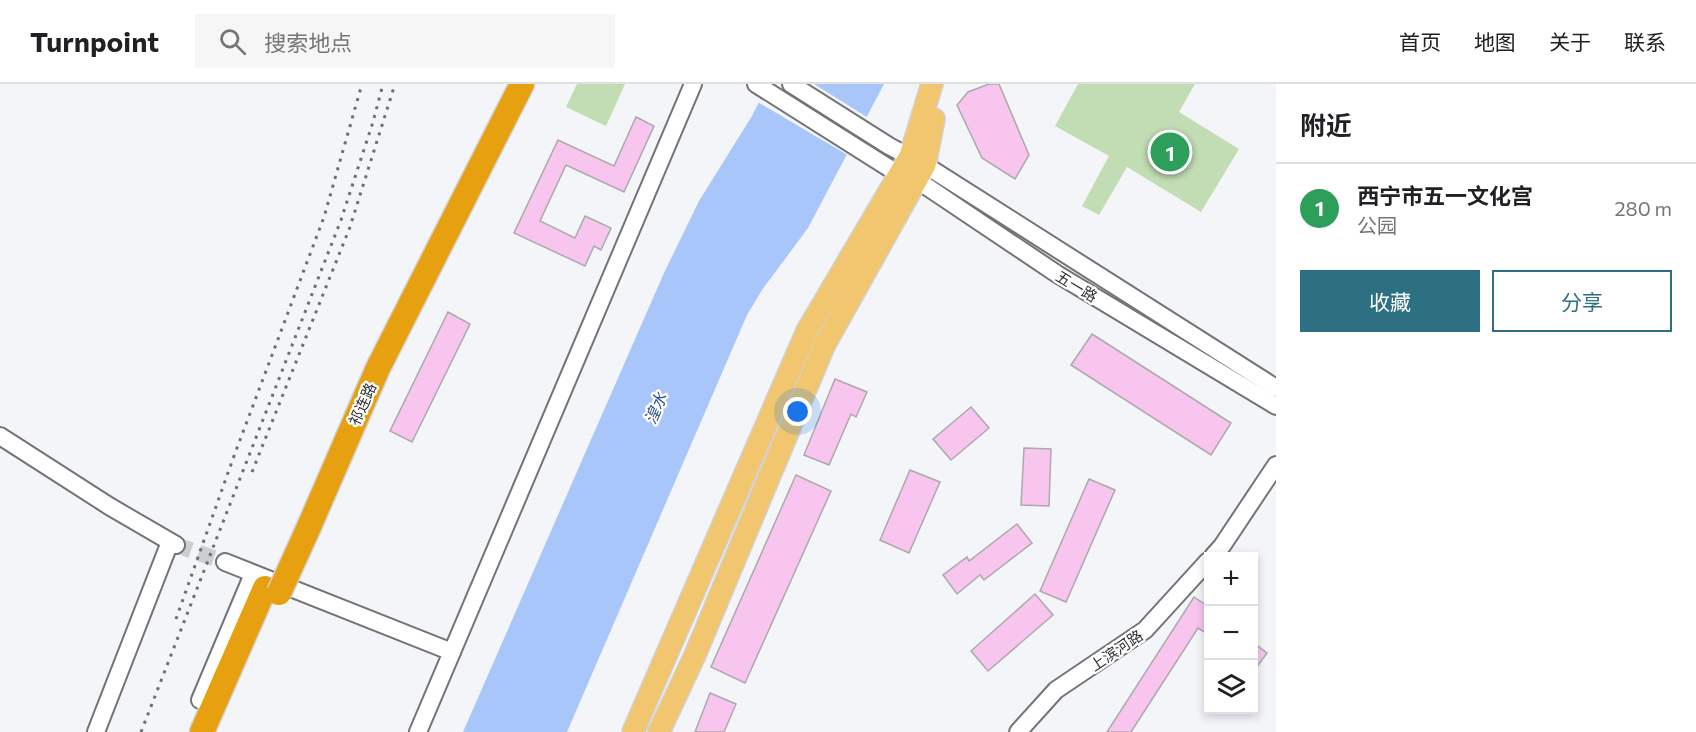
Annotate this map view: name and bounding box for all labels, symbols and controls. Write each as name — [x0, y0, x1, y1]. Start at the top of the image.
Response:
search box — [195, 14, 615, 68]
text: Turnpoint — [30, 24, 159, 58]
icon: search — [216, 25, 249, 58]
text: 搜索地点 — [264, 29, 352, 56]
text: 首页 — [1399, 29, 1441, 54]
text: 地图 — [1474, 29, 1516, 54]
text: 关于 — [1549, 29, 1591, 54]
text: 联系 — [1624, 29, 1666, 54]
text: 附近 — [1300, 109, 1352, 140]
pin: 1 — [1150, 130, 1190, 174]
text: 西宁市五一文化宫 — [1357, 182, 1533, 209]
text: 1 — [1315, 196, 1324, 220]
text: 280 m — [1614, 196, 1672, 220]
text: 公园 — [1357, 213, 1397, 237]
street label: 五一路 — [1053, 267, 1101, 305]
button: 收藏 — [1300, 270, 1480, 332]
button: 分享 — [1492, 270, 1672, 332]
street label: 祁连路 — [345, 380, 379, 428]
water label: 湟水 — [640, 389, 670, 426]
your location — [783, 397, 812, 426]
map controls — [1204, 552, 1258, 714]
button: + — [1204, 552, 1258, 606]
button: − — [1204, 606, 1258, 660]
street label: 上滨河路 — [1086, 626, 1146, 674]
button: layers — [1204, 660, 1258, 714]

